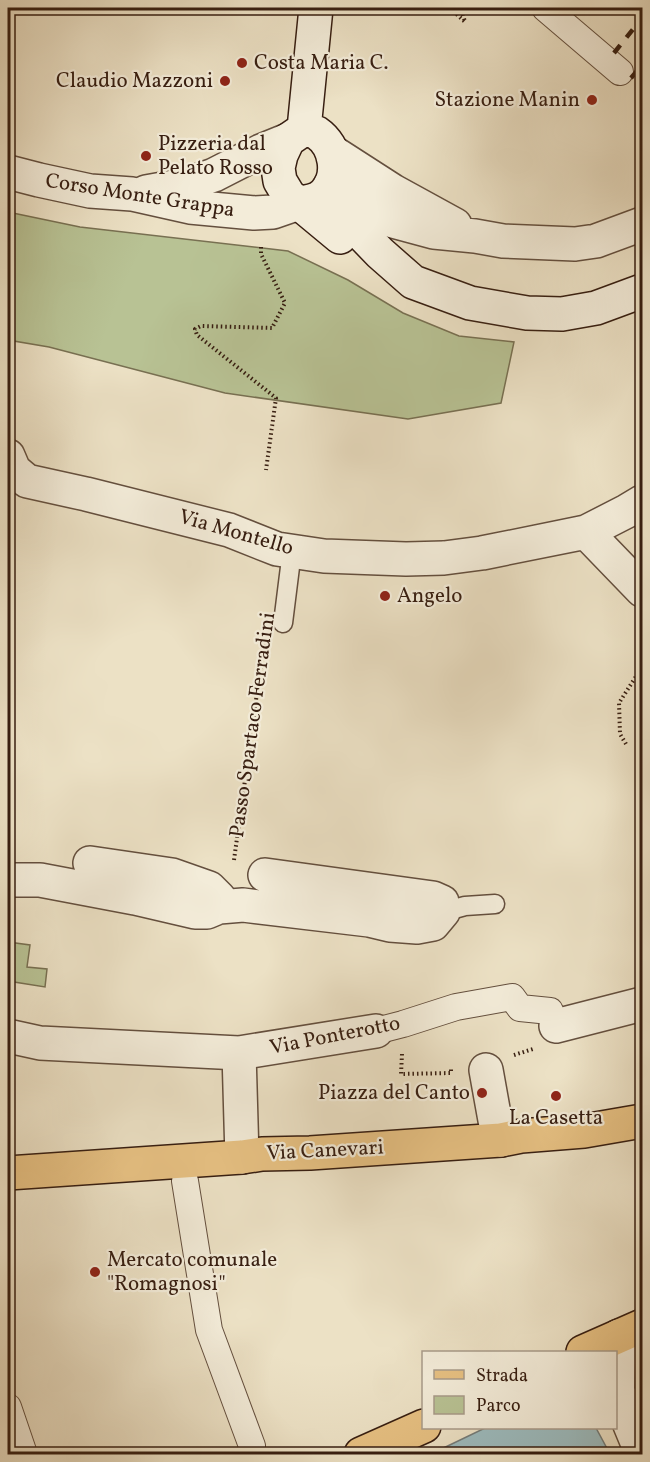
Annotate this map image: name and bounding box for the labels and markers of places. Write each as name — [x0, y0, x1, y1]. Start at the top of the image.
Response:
place label: Costa Maria C. — [254, 49, 388, 78]
marker: Costa Maria C. — [235, 56, 249, 70]
place label: Claudio Mazzoni — [56, 67, 213, 96]
marker: Claudio Mazzoni — [218, 74, 232, 88]
place label: Stazione Manin — [434, 86, 580, 115]
marker: Stazione Manin — [585, 93, 599, 107]
place label: Pizzeria dal Pelato Rosso — [158, 130, 273, 183]
marker: Pizzeria dal Pelato Rosso — [139, 149, 153, 163]
place label: Angelo — [397, 582, 462, 611]
marker: Angelo — [378, 589, 392, 603]
place label: Piazza del Canto — [318, 1079, 470, 1108]
marker: Piazza del Canto — [475, 1086, 489, 1100]
marker: La Casetta — [549, 1089, 563, 1103]
place label: La Casetta — [509, 1104, 603, 1133]
place label: Mercato comunale "Romagnosi" — [107, 1246, 277, 1299]
marker: Mercato comunale "Romagnosi" — [88, 1265, 102, 1279]

